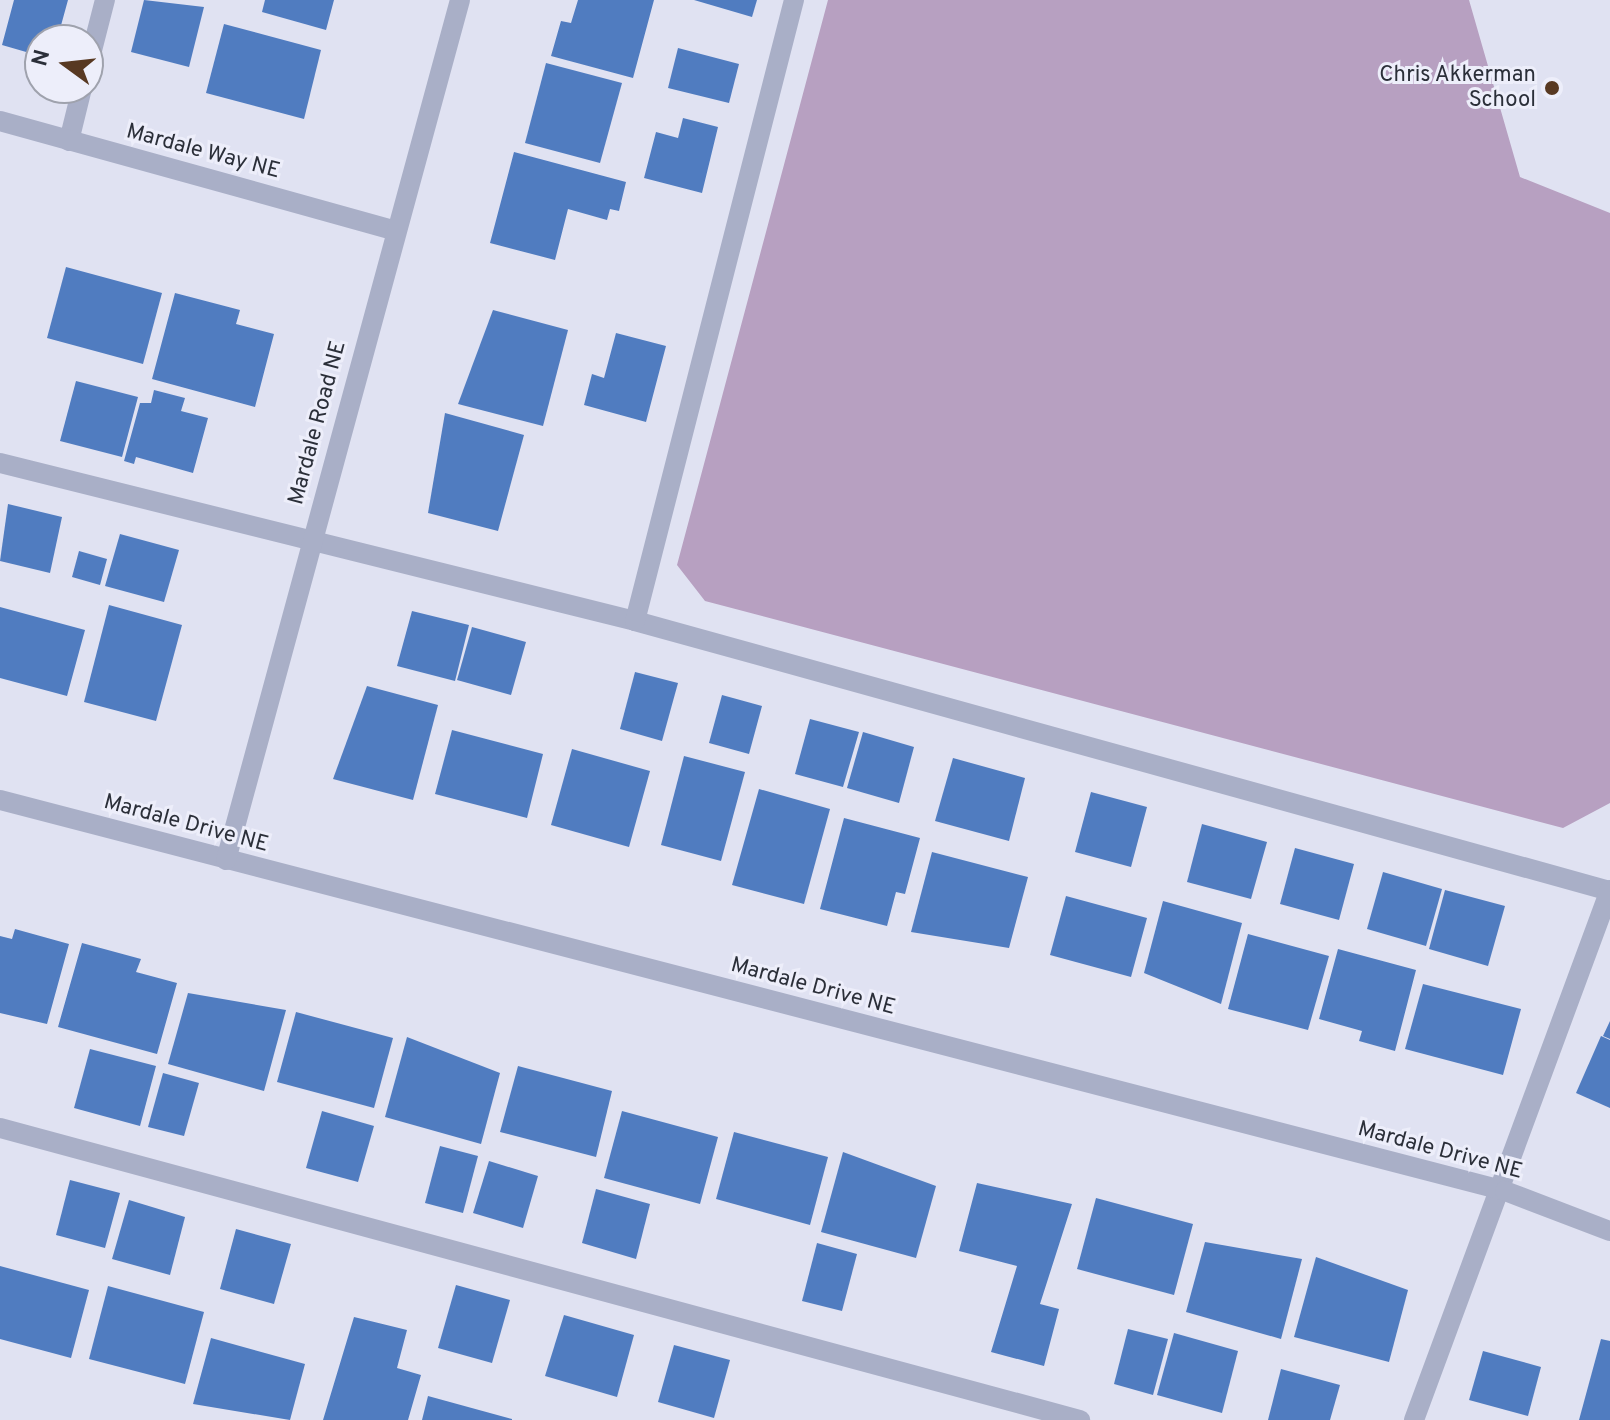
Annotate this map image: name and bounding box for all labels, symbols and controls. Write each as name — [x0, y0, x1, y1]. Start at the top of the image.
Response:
north arrow — [24, 24, 104, 104]
text: N — [27, 47, 57, 69]
place label: Chris Akkerman School — [1378, 62, 1536, 114]
marker: Chris Akkerman School — [1543, 79, 1561, 97]
street label: Mardale Way NE — [123, 119, 283, 185]
street label: Mardale Road NE — [283, 338, 353, 508]
street label: Mardale Drive NE — [101, 789, 271, 859]
street label: Mardale Drive NE — [728, 952, 898, 1022]
street label: Mardale Drive NE — [1355, 1116, 1525, 1186]

